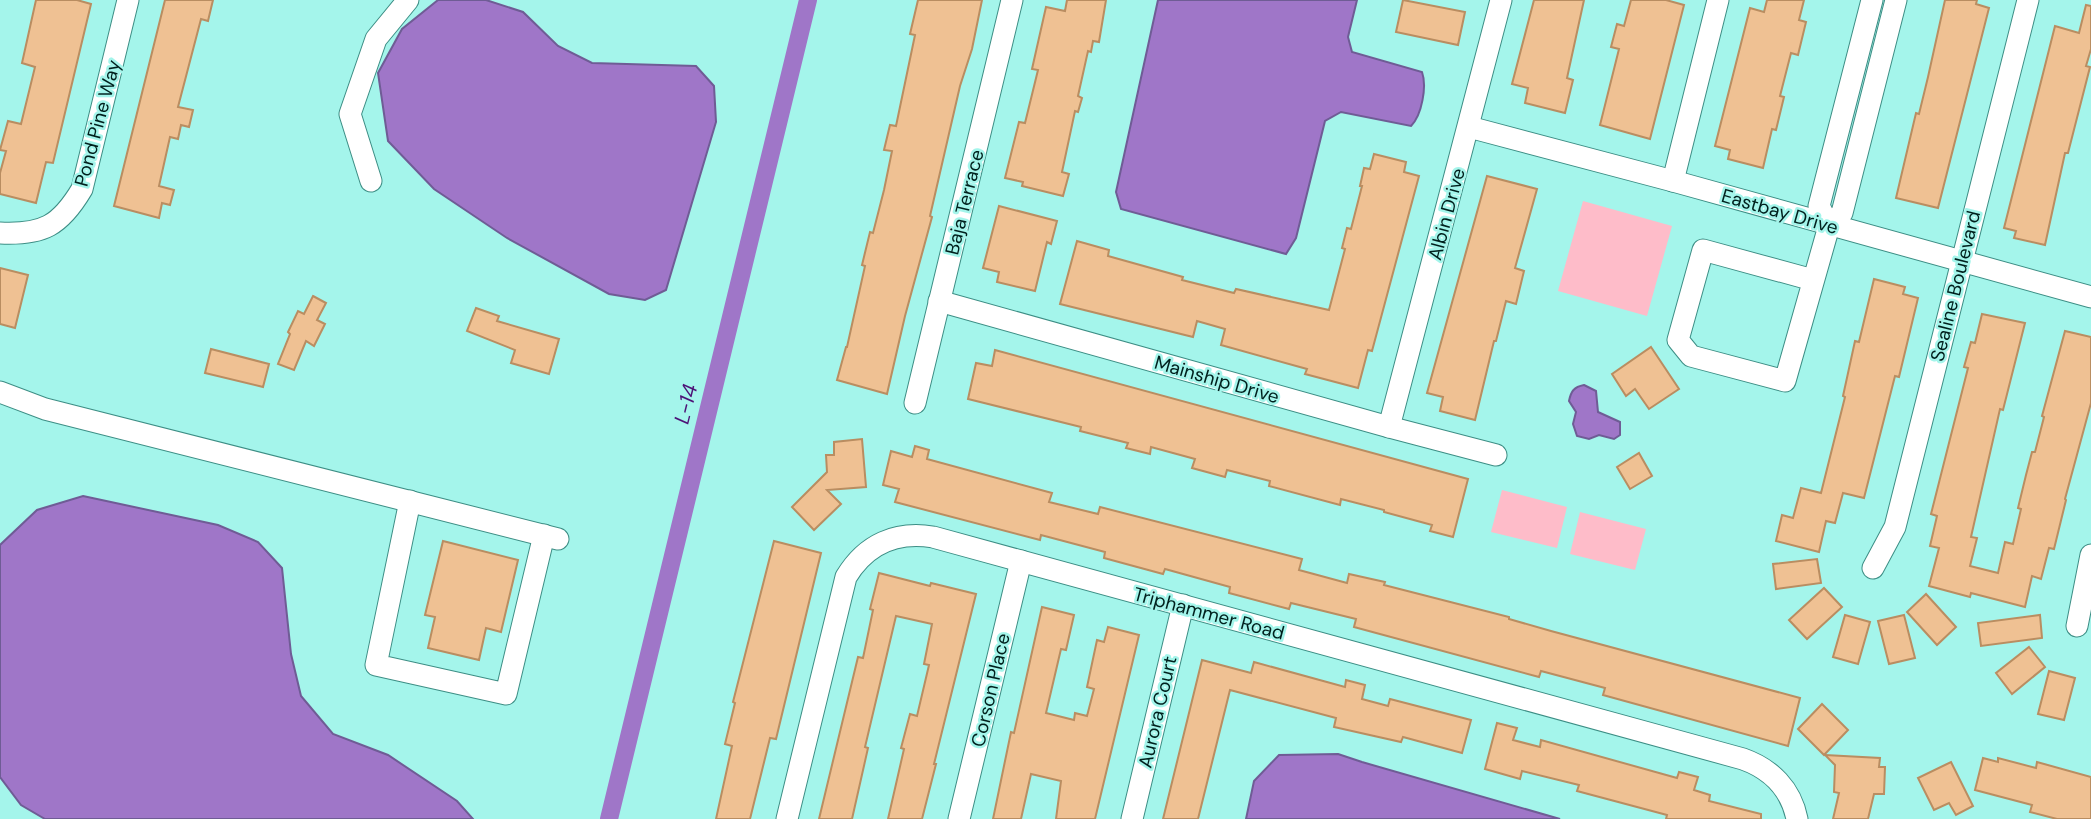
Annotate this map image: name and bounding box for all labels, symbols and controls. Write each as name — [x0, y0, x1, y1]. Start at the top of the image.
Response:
street label: Pond Pine Way — [69, 57, 126, 189]
street label: Baja Terrace — [939, 147, 990, 257]
street label: Albin Drive — [1422, 165, 1471, 263]
street label: Eastbay Drive — [1719, 183, 1841, 240]
street label: Sealine Boulevard — [1925, 208, 1986, 364]
street label: Mainship Drive — [1152, 350, 1282, 409]
water label: L-14 — [668, 381, 705, 427]
street label: Triphammer Road — [1131, 581, 1287, 646]
street label: Corson Place — [965, 631, 1016, 749]
street label: Aurora Court — [1132, 654, 1182, 770]

